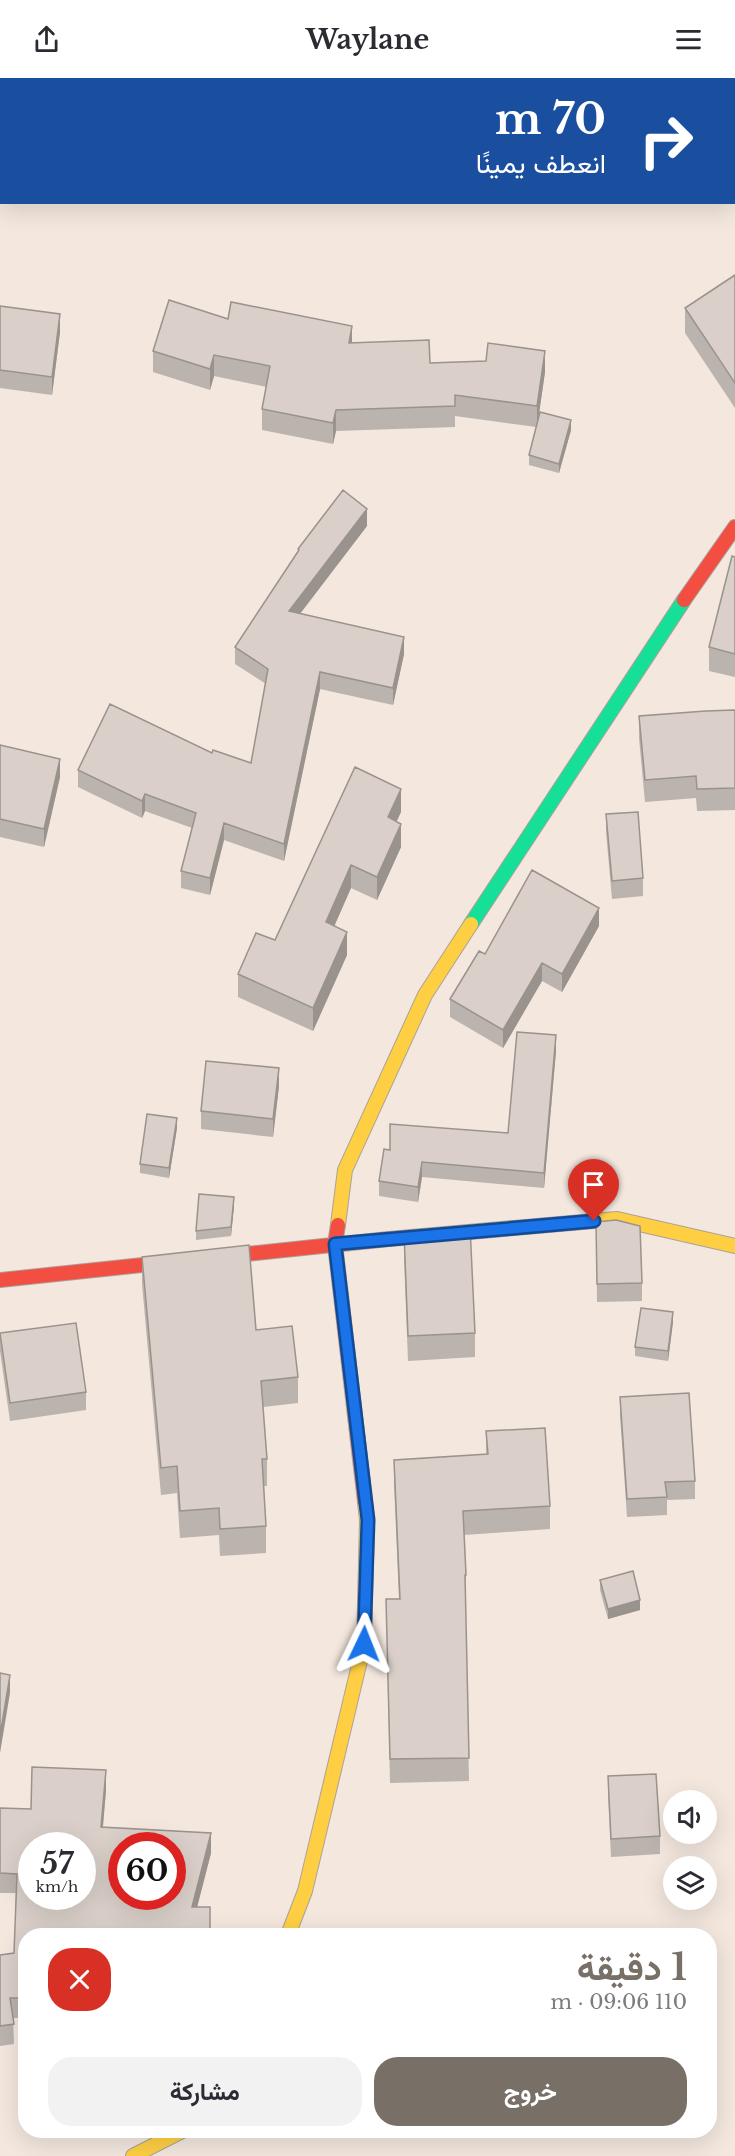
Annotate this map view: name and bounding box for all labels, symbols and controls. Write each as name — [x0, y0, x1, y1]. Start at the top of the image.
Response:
icon: share — [30, 23, 63, 56]
text: Waylane — [306, 23, 429, 56]
icon: menu — [672, 23, 705, 56]
text: 70 m — [495, 93, 606, 145]
icon: right — [627, 102, 705, 180]
text: انعطف يمينًا — [476, 147, 606, 180]
pin — [568, 1159, 619, 1221]
icon: arrive — [577, 1168, 610, 1201]
position arrow — [332, 1612, 396, 1676]
map controls — [663, 1790, 717, 1910]
button: sound — [663, 1790, 717, 1844]
speed limit sign: 60 — [108, 1832, 186, 1910]
text: 57 — [40, 1845, 74, 1882]
button: layers — [663, 1856, 717, 1910]
text: km/h — [36, 1877, 78, 1896]
text: 1 دقيقة — [577, 1945, 687, 1990]
button: close — [48, 1948, 111, 2011]
text: 110 m · 09:06 — [551, 1990, 687, 2014]
button: مشاركة — [48, 2057, 362, 2126]
button: خروج — [374, 2057, 687, 2126]

